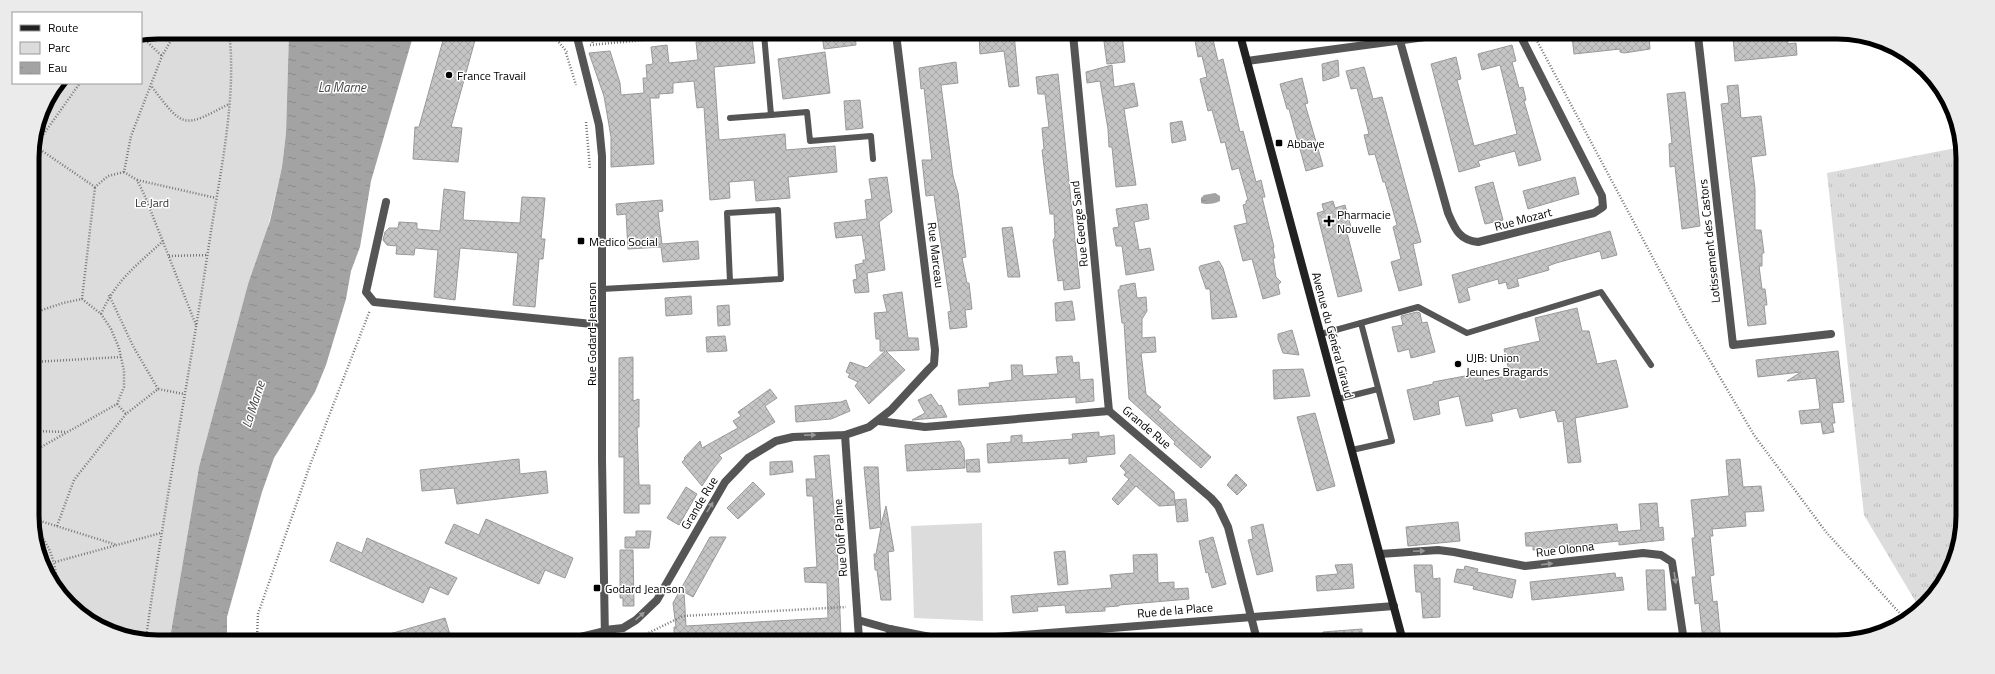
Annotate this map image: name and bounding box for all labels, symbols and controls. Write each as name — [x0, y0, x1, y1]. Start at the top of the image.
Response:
legend — [12, 12, 142, 84]
text: Route — [48, 18, 78, 37]
text: Parc — [48, 38, 70, 57]
text: Eau — [48, 58, 67, 77]
place label: France Travail — [457, 66, 526, 85]
marker: France Travail — [444, 70, 454, 80]
water label: La Marne — [318, 77, 367, 97]
place label: Abbaye — [1287, 134, 1324, 153]
marker: Abbaye — [1274, 138, 1284, 148]
street label: Lotissement des Castors — [1693, 178, 1725, 304]
street label: Rue George Sand — [1065, 180, 1093, 268]
park label: Le Jard — [135, 193, 169, 212]
street label: Rue Mozart — [1492, 202, 1555, 236]
place label: Pharmacie Nouvelle — [1337, 205, 1391, 238]
marker: Pharmacie Nouvelle — [1324, 216, 1334, 226]
street label: Rue Marceau — [923, 221, 949, 289]
place label: Medico Social — [589, 232, 658, 251]
marker: Medico Social — [576, 236, 586, 246]
street label: Avenue du Général Giraud — [1307, 270, 1359, 400]
street label: Rue Godard-Jeanson — [582, 282, 601, 386]
place label: UJB: Union Jeunes Bragards — [1466, 348, 1549, 381]
marker: UJB: Union Jeunes Bragards — [1453, 359, 1463, 369]
water label: La Marne — [236, 377, 270, 430]
street label: Grande Rue — [1118, 401, 1176, 453]
one-way arrow — [804, 432, 816, 439]
street label: Grande Rue — [676, 473, 722, 533]
street label: Rue Olof Palme — [828, 498, 852, 578]
one-way arrow — [706, 501, 713, 513]
street label: Rue Olonna — [1535, 536, 1595, 562]
one-way arrow — [1413, 548, 1425, 555]
one-way arrow — [1541, 560, 1553, 567]
one-way arrow — [1673, 572, 1679, 584]
place label: Godard Jeanson — [605, 579, 684, 598]
marker: Godard Jeanson — [592, 583, 602, 593]
street label: Rue de la Place — [1136, 597, 1214, 623]
one-way arrow — [635, 611, 645, 621]

